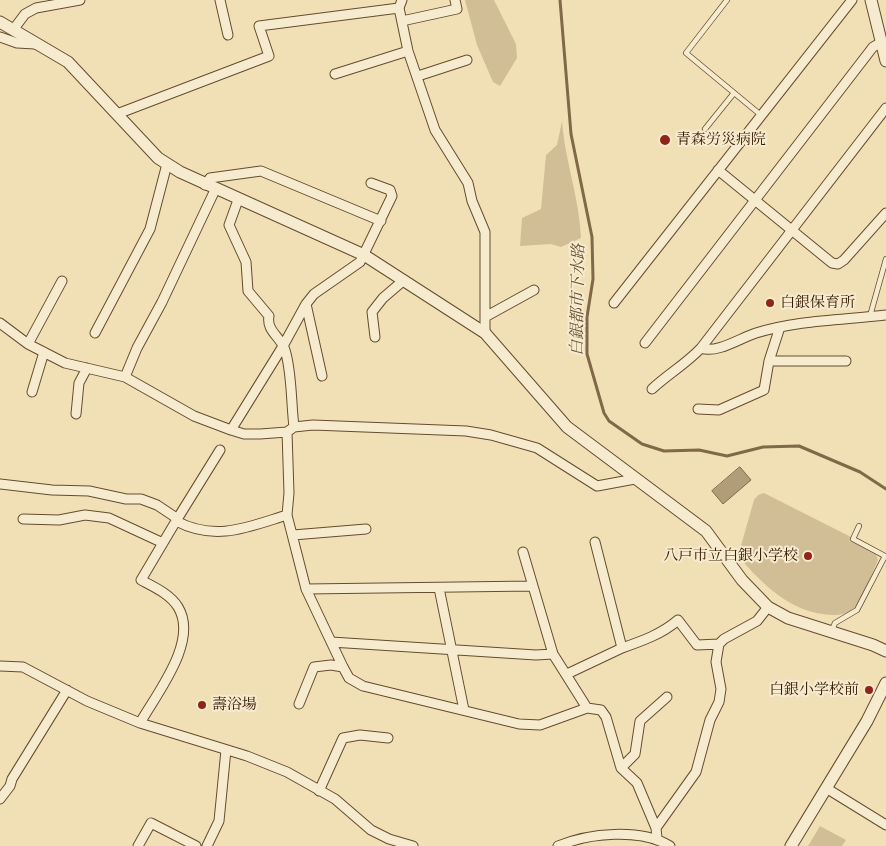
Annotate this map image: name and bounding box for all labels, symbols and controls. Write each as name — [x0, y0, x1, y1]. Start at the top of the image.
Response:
place label: 青森労災病院 — [676, 131, 766, 149]
marker: 青森労災病院 — [658, 133, 672, 147]
water label: 白銀都市下水路 — [567, 244, 589, 356]
place label: 白銀保育所 — [780, 294, 855, 312]
marker: 白銀保育所 — [764, 297, 776, 309]
place label: 八戸市立白銀小学校 — [663, 547, 798, 565]
marker: 八戸市立白銀小学校 — [802, 550, 814, 562]
place label: 白銀小学校前 — [769, 681, 859, 699]
marker: 白銀小学校前 — [863, 684, 875, 696]
place label: 壽浴場 — [212, 696, 257, 714]
marker: 壽浴場 — [196, 699, 208, 711]

